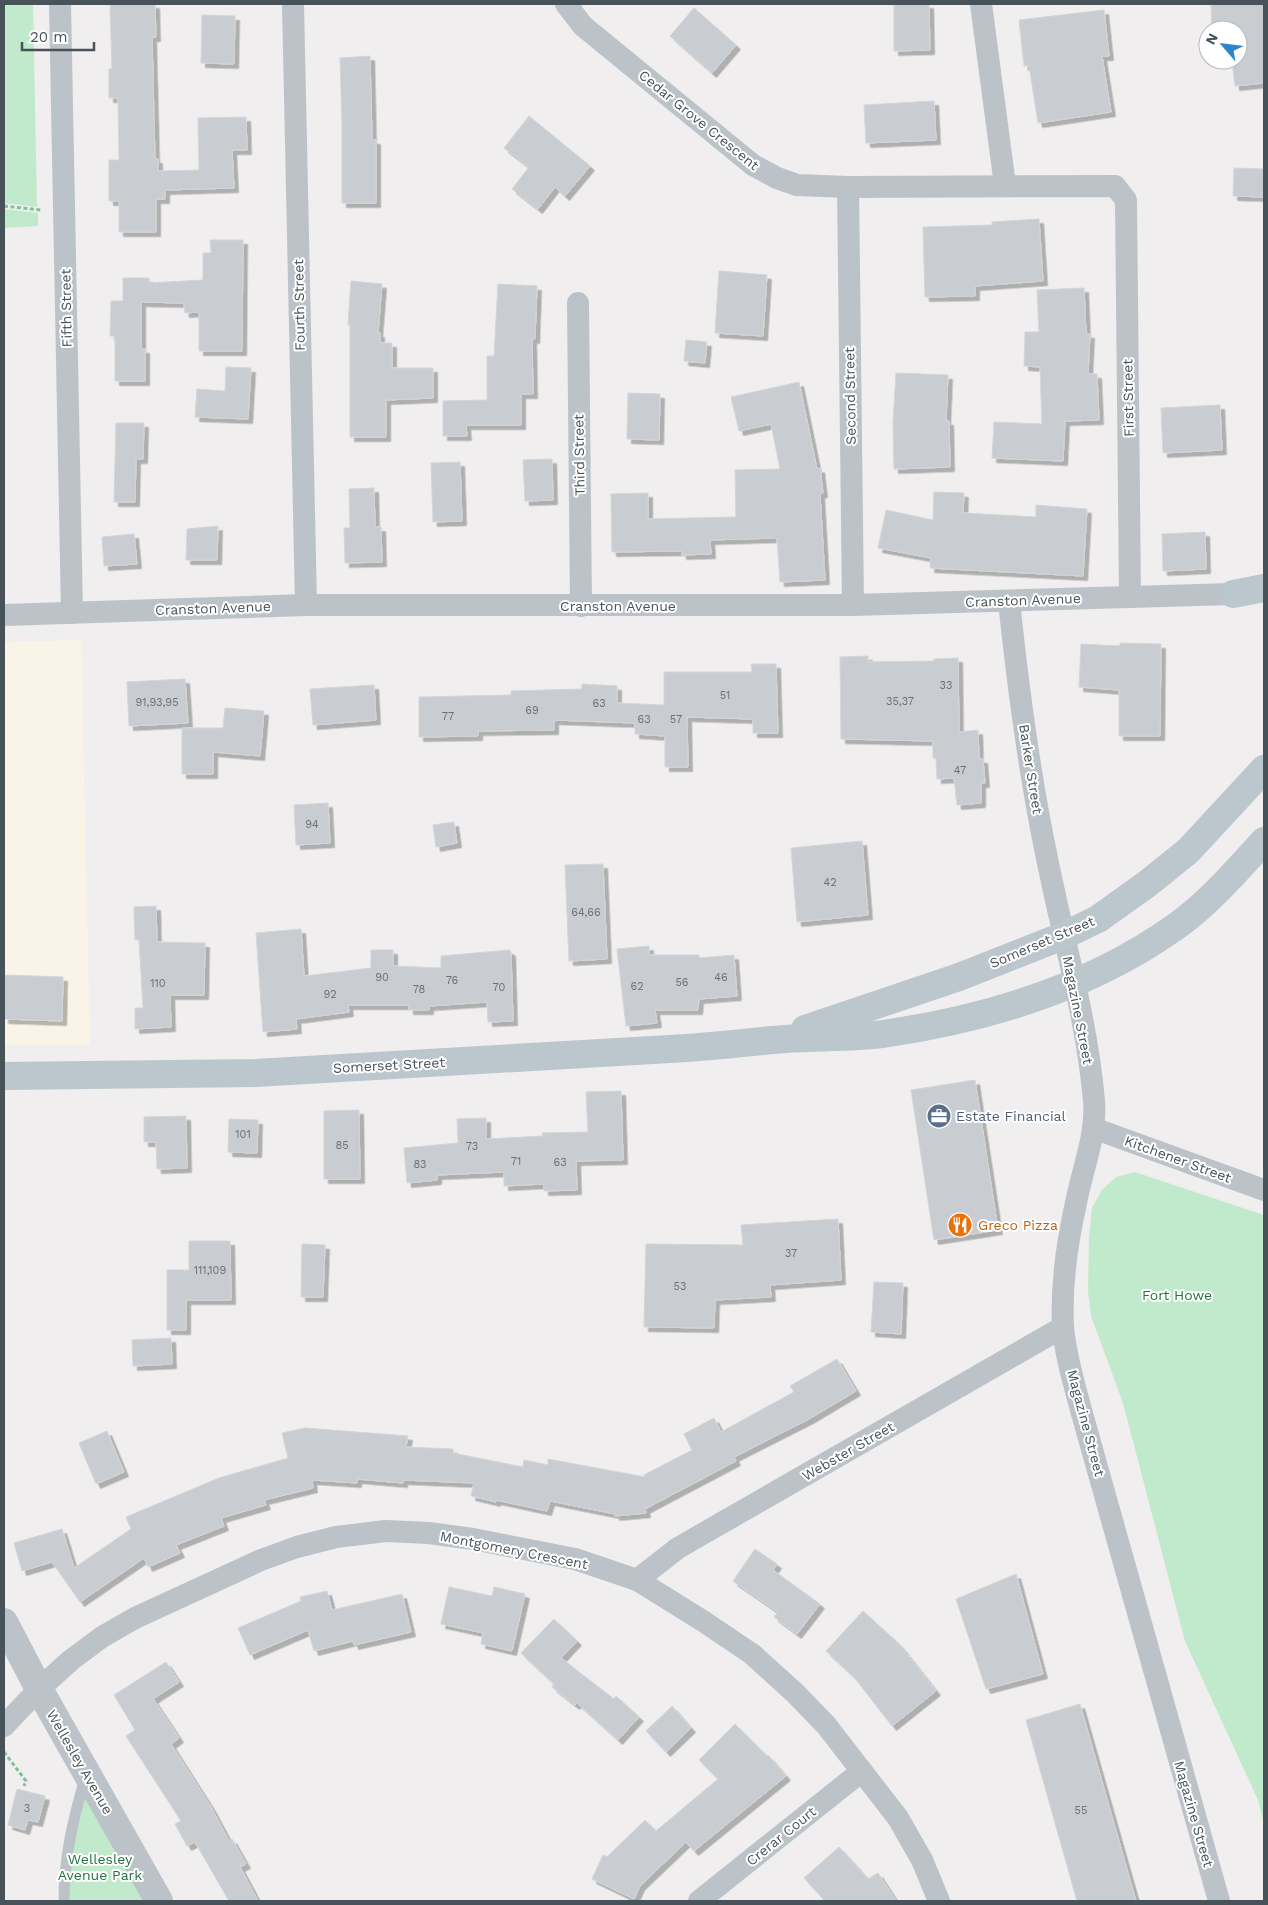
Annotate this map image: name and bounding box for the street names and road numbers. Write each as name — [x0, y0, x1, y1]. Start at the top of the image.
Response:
street label: Cedar Grove Crescent — [636, 67, 762, 173]
street label: Fourth Street — [290, 259, 308, 351]
street label: Fifth Street — [57, 268, 75, 347]
street label: Second Street — [841, 347, 859, 445]
street label: First Street — [1119, 359, 1137, 437]
street label: Third Street — [570, 414, 588, 496]
street label: Cranston Avenue — [965, 590, 1081, 610]
street label: Cranston Avenue — [155, 598, 271, 618]
street label: Cranston Avenue — [560, 598, 676, 614]
street label: Barker Street — [1016, 723, 1046, 815]
street label: Somerset Street — [987, 913, 1097, 971]
street label: Magazine Street — [1060, 954, 1096, 1066]
street label: Somerset Street — [333, 1054, 446, 1076]
street label: Kitchener Street — [1122, 1132, 1234, 1186]
street label: Magazine Street — [1064, 1368, 1108, 1478]
street label: Webster Street — [799, 1418, 897, 1484]
street label: Montgomery Crescent — [439, 1528, 589, 1572]
street label: Wellesley Avenue — [44, 1707, 116, 1817]
street label: Magazine Street — [1171, 1759, 1217, 1869]
street label: Crerar Court — [743, 1803, 819, 1869]

